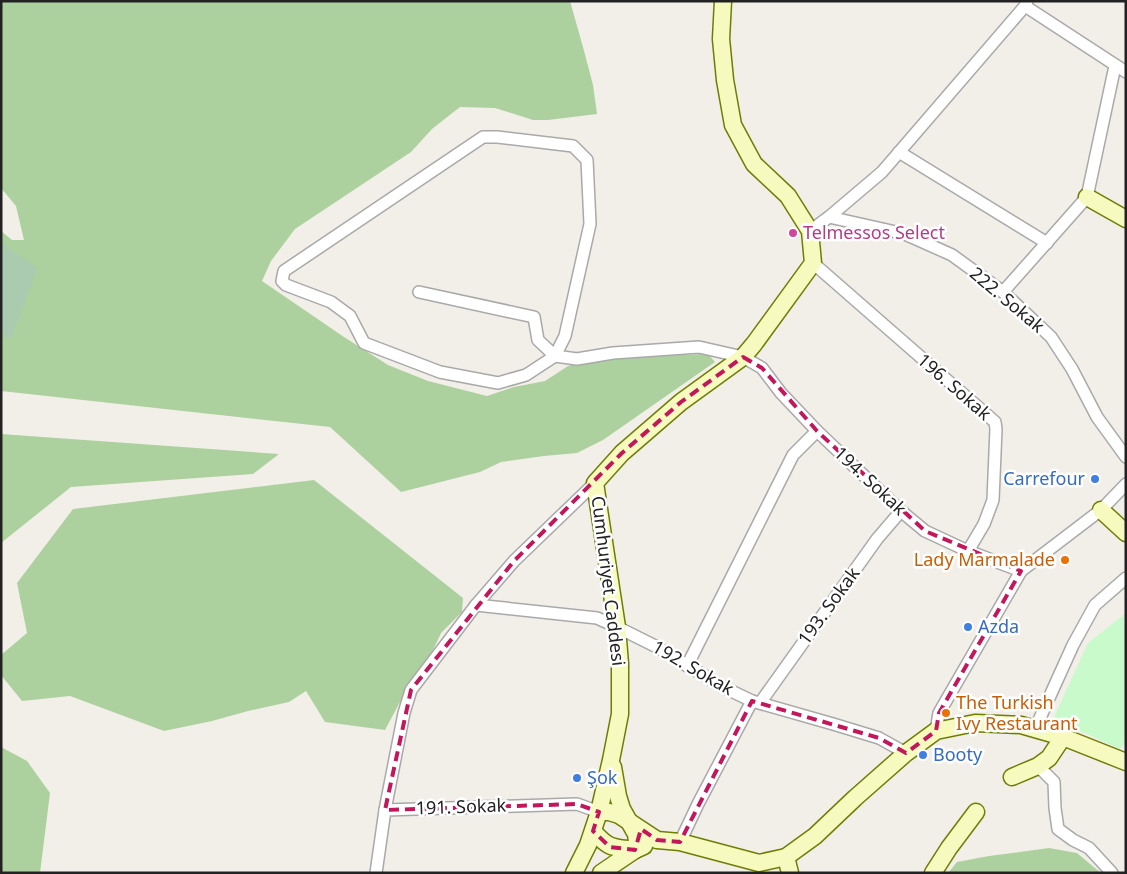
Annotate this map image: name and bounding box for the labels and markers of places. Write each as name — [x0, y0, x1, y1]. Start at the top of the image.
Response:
place label: Telmessos Select — [803, 220, 945, 244]
marker: Telmessos Select — [787, 227, 799, 239]
place label: Carrefour — [1003, 466, 1086, 490]
marker: Carrefour — [1089, 473, 1101, 485]
place label: Lady Marmalade — [914, 547, 1055, 571]
marker: Lady Marmalade — [1059, 554, 1071, 566]
place label: Azda — [978, 614, 1019, 638]
marker: Azda — [962, 621, 974, 633]
place label: The Turkish Ivy Restaurant — [956, 690, 1078, 735]
marker: The Turkish Ivy Restaurant — [940, 707, 952, 719]
place label: Booty — [933, 742, 983, 766]
marker: Booty — [917, 749, 929, 761]
place label: Şok — [587, 765, 618, 789]
marker: Şok — [571, 772, 583, 784]

